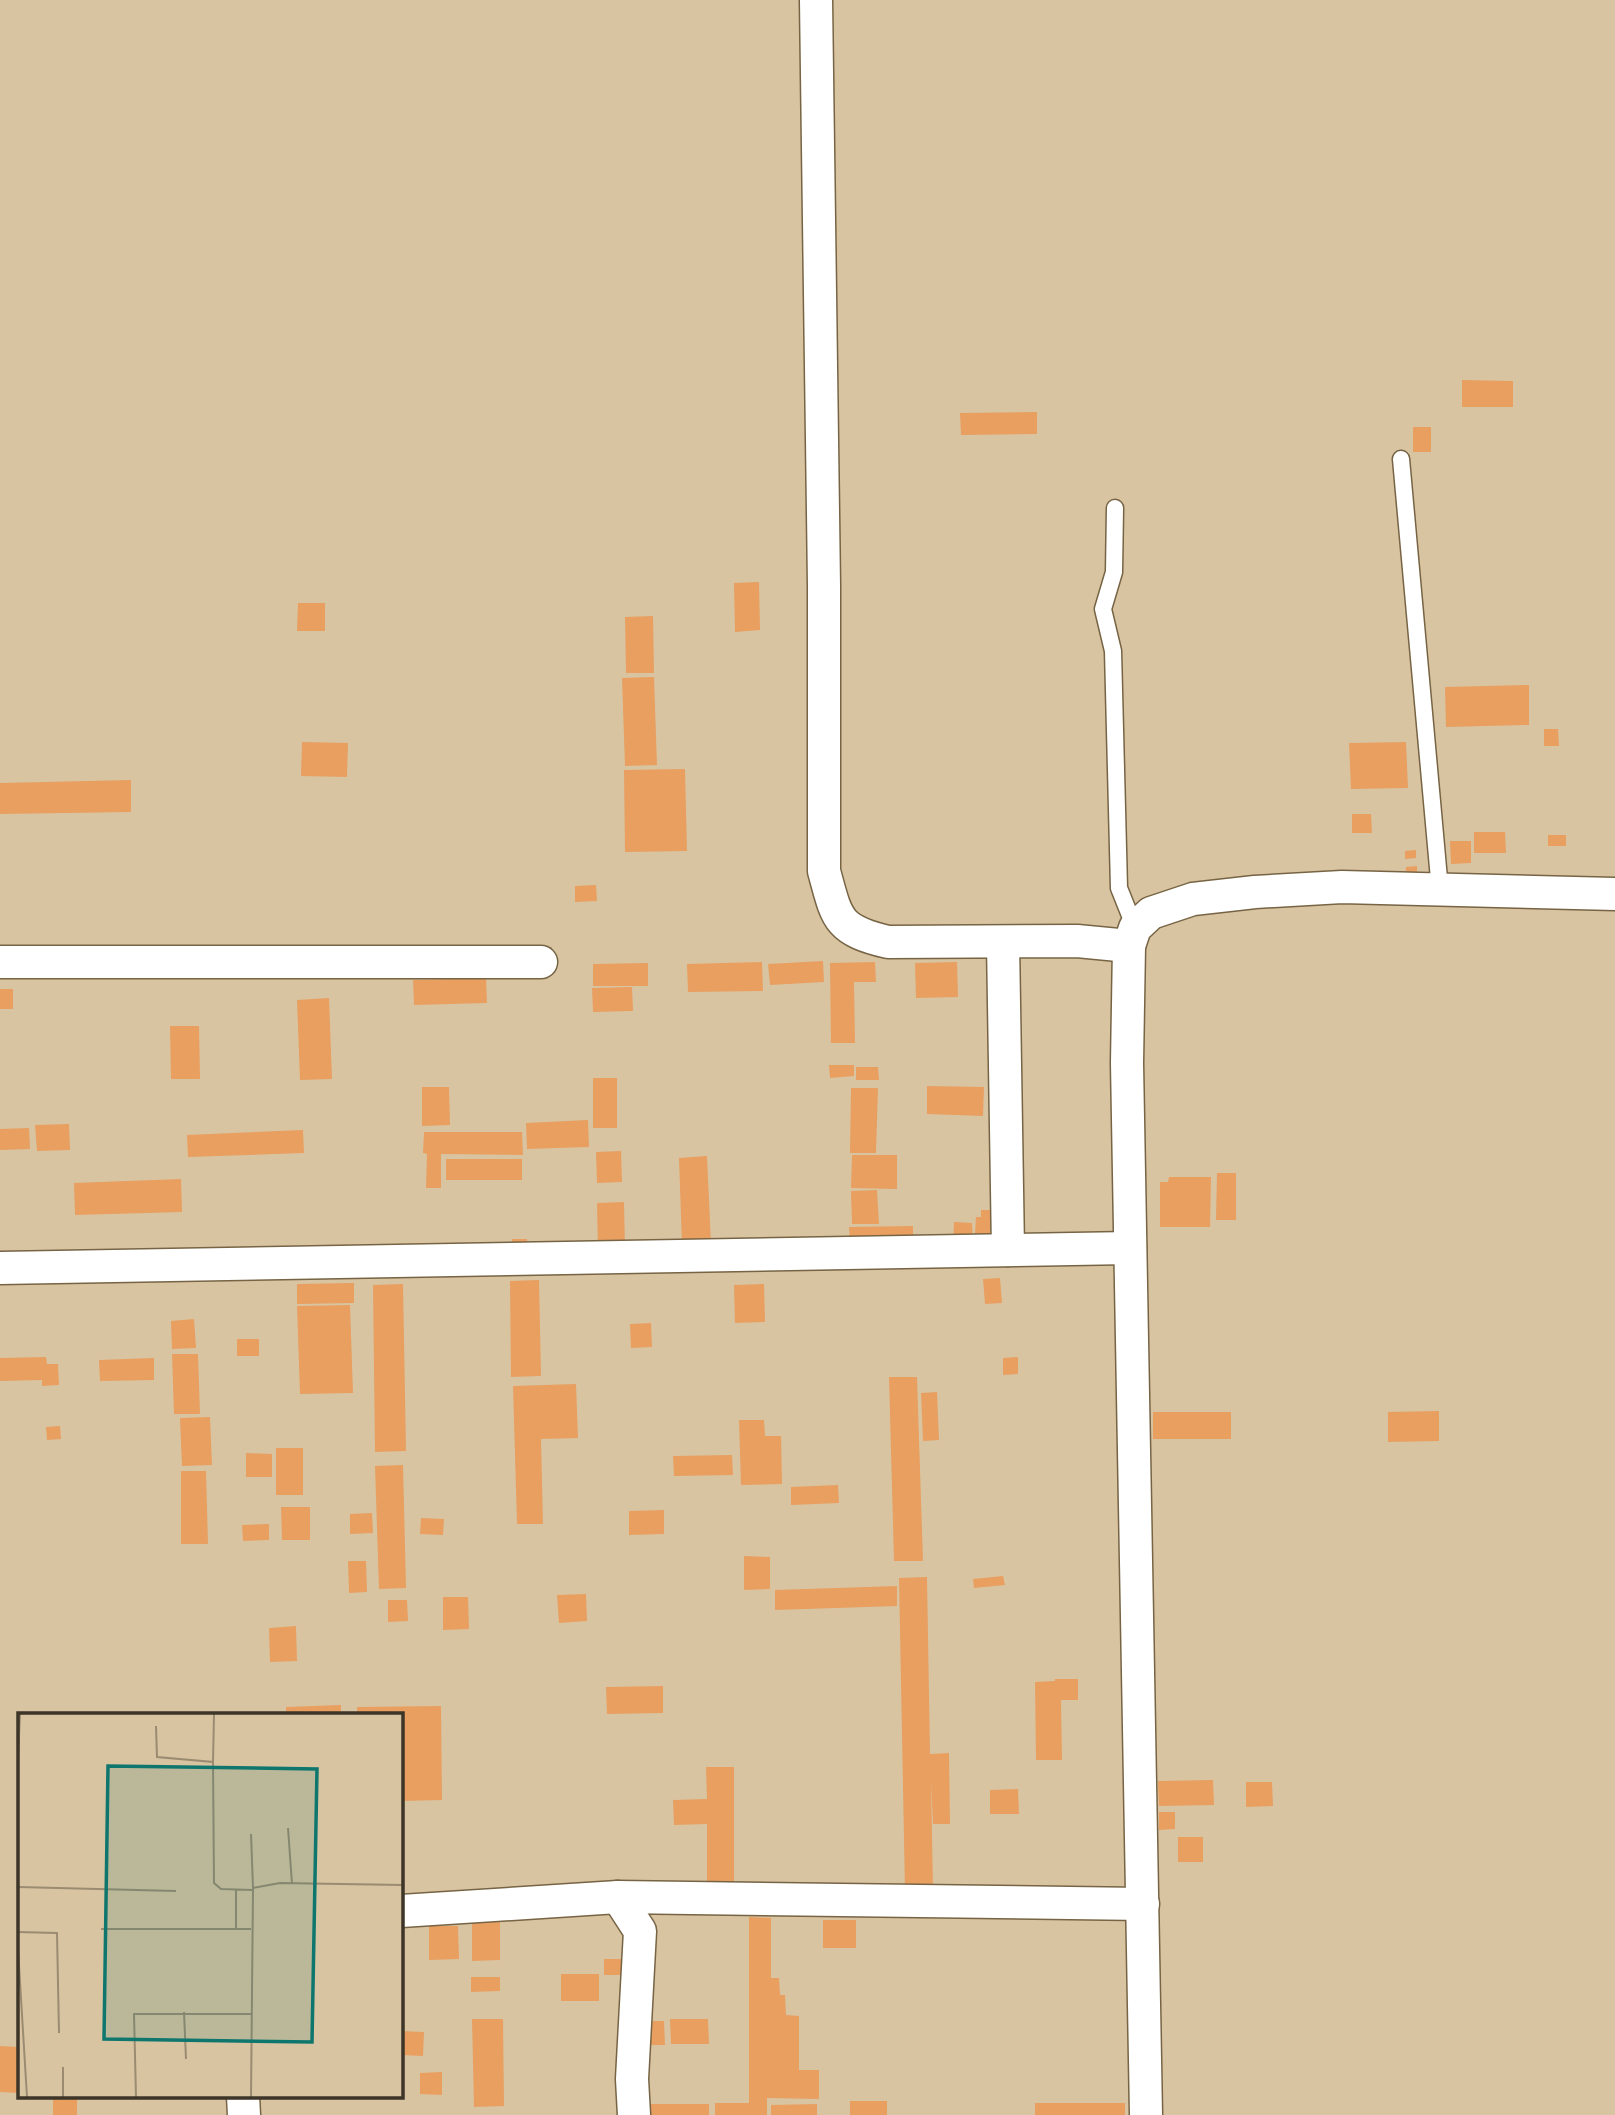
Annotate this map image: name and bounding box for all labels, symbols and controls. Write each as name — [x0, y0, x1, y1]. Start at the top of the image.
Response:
inset map — [18, 1713, 402, 2098]

